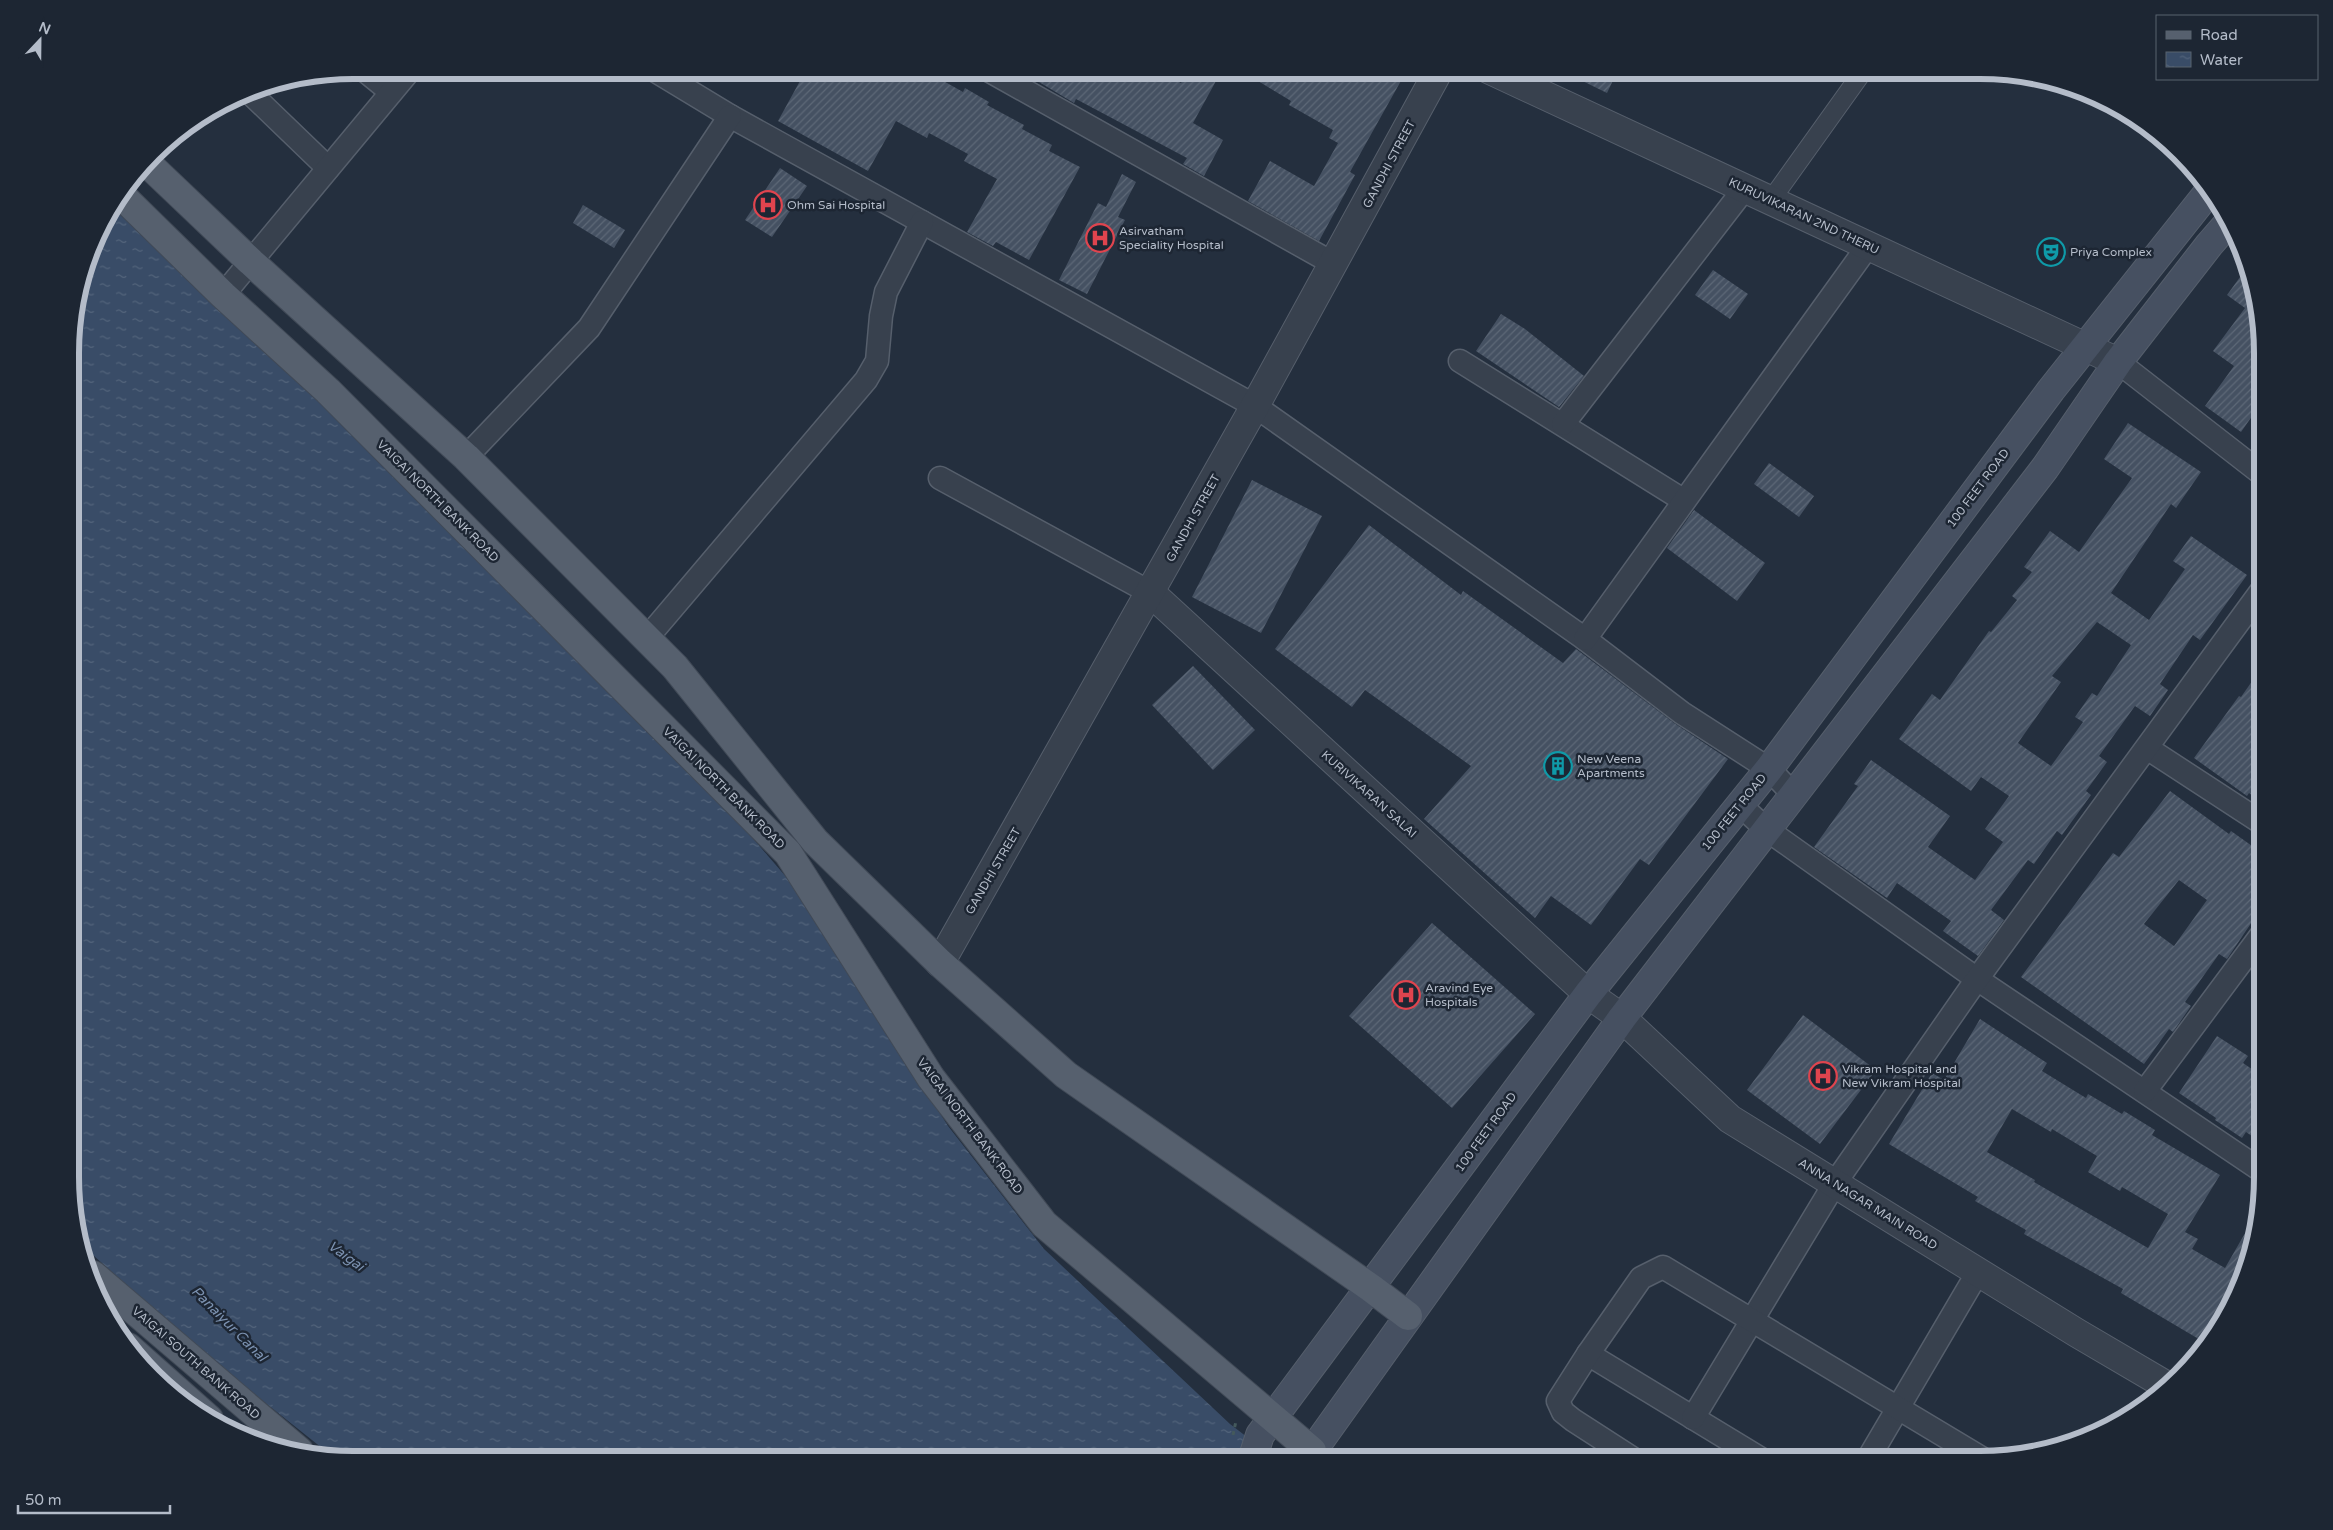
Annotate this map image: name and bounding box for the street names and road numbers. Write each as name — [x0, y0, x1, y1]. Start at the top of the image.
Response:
street label: GANDHI STREET — [1360, 117, 1418, 210]
street label: KURUVIKARAN 2ND THERU — [1726, 175, 1882, 257]
street label: VAIGAI NORTH BANK ROAD — [374, 437, 502, 565]
street label: 100 FEET ROAD — [1944, 446, 2012, 530]
street label: GANDHI STREET — [1163, 471, 1223, 564]
street label: VAIGAI NORTH BANK ROAD — [660, 724, 788, 852]
street label: KURIVIKARAN SALAI — [1319, 748, 1419, 840]
street label: 100 FEET ROAD — [1699, 771, 1769, 853]
street label: GANDHI STREET — [963, 825, 1024, 917]
street label: VAIGAI NORTH BANK ROAD — [914, 1055, 1026, 1197]
street label: 100 FEET ROAD — [1452, 1090, 1520, 1174]
street label: ANNA NAGAR MAIN ROAD — [1796, 1155, 1940, 1253]
street label: VAIGAI SOUTH BANK ROAD — [129, 1304, 263, 1422]

